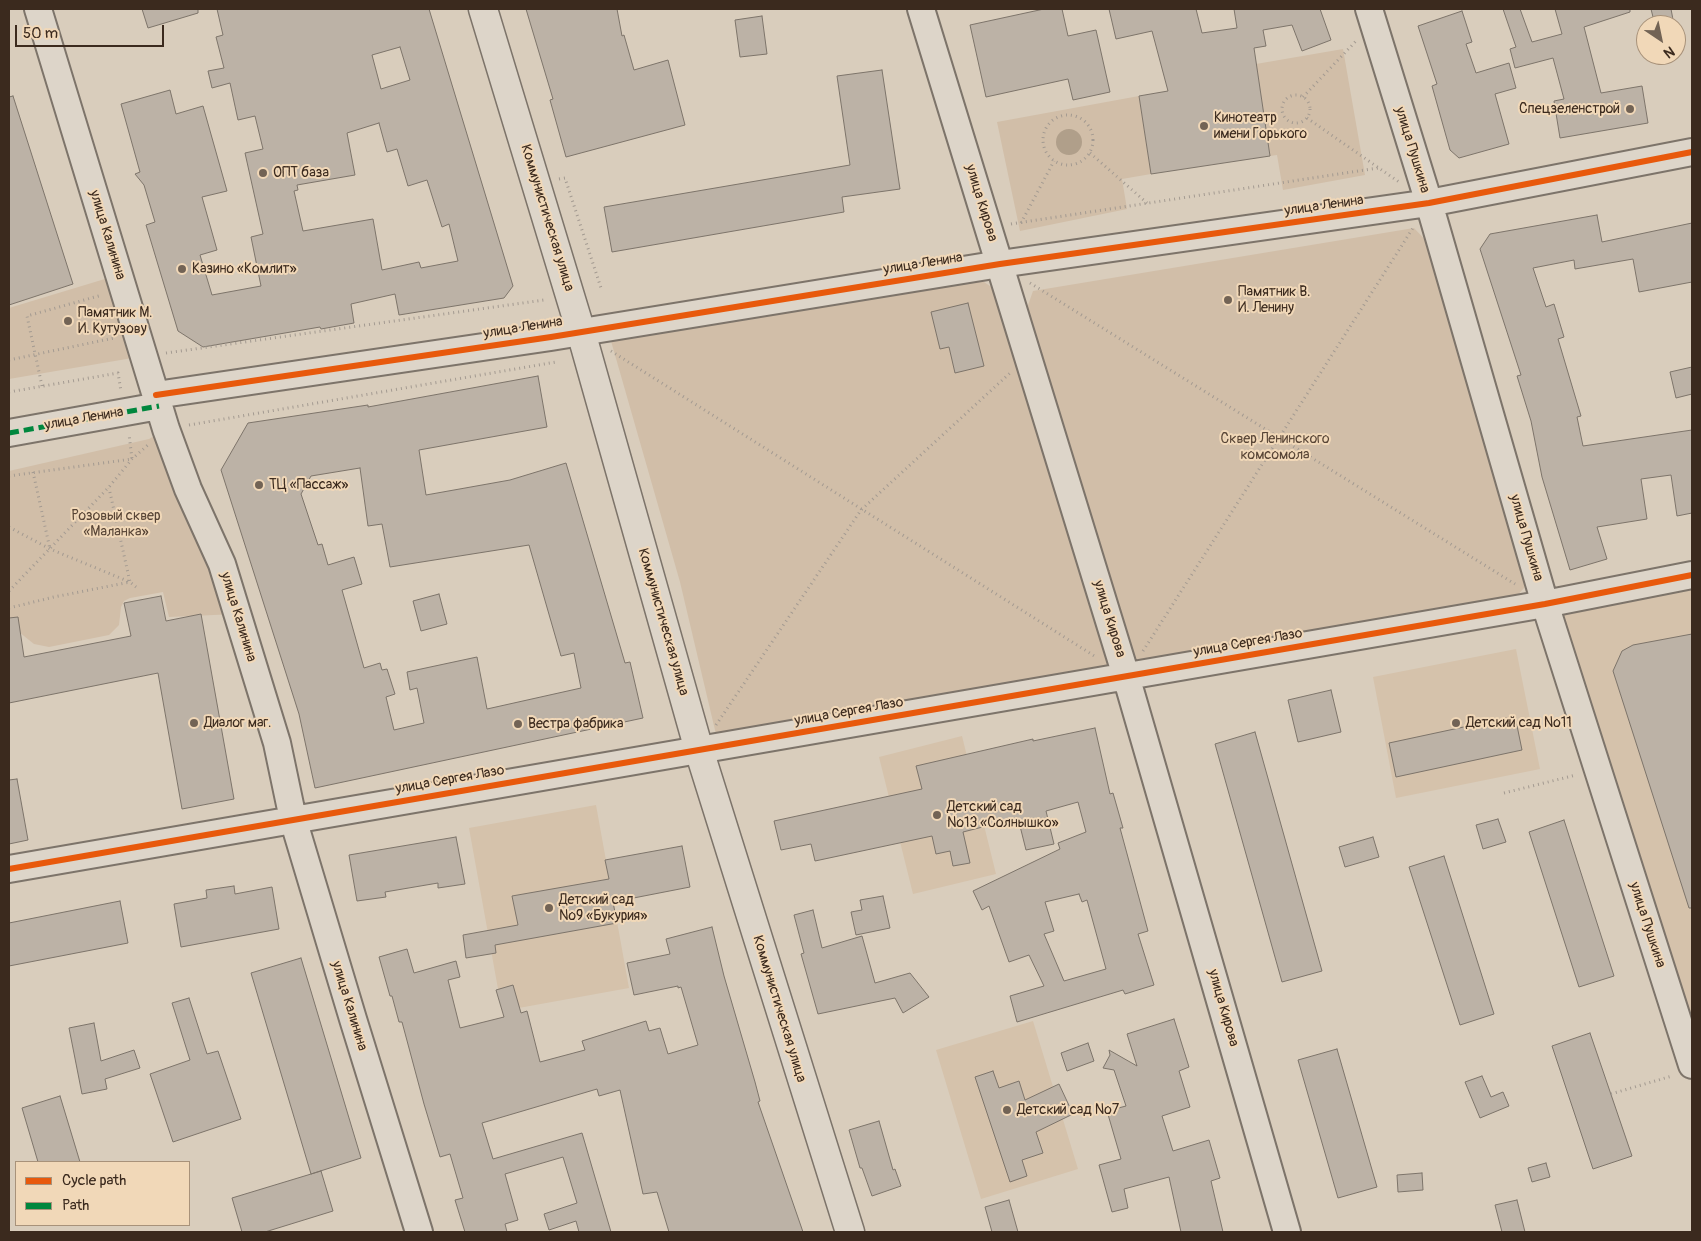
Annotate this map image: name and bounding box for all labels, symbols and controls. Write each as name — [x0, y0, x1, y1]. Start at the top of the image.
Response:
scale bar — [18, 15, 166, 47]
north arrow — [1636, 15, 1686, 65]
text: 50 m — [23, 24, 58, 43]
text: N — [1660, 42, 1678, 62]
place label: Спецзеленстрой — [1519, 101, 1620, 117]
marker: Спецзеленстрой — [1624, 103, 1636, 115]
street label: улица Пушкина — [1391, 105, 1433, 195]
place label: Кинотеатр имени Горького — [1214, 110, 1307, 142]
marker: Кинотеатр имени Горького — [1198, 120, 1210, 132]
street label: Коммунистическая улица — [517, 143, 577, 293]
street label: улица Кирова — [961, 162, 1001, 244]
place label: ОПТ база — [273, 165, 329, 181]
marker: ОПТ база — [257, 167, 269, 179]
street label: улица Калинина — [85, 188, 129, 282]
street label: улица Ленина — [1283, 192, 1365, 220]
street label: улица Ленина — [882, 249, 964, 279]
place label: Казино «Комлит» — [192, 261, 297, 277]
marker: Казино «Комлит» — [176, 263, 188, 275]
place label: Памятник В. И. Ленину — [1238, 284, 1310, 316]
marker: Памятник В. И. Ленину — [1222, 294, 1234, 306]
place label: Памятник М. И. Кутузову — [78, 305, 152, 338]
street label: улица Ленина — [482, 313, 564, 343]
marker: Памятник М. И. Кутузову — [62, 315, 74, 327]
street label: улица Ленина — [43, 404, 125, 434]
park label: Сквер Ленинского комсомола — [1221, 431, 1329, 464]
place label: ТЦ «Пассаж» — [269, 477, 348, 493]
marker: ТЦ «Пассаж» — [253, 479, 265, 491]
street label: улица Пушкина — [1506, 493, 1546, 583]
park label: Розовый сквер «Маланка» — [71, 508, 161, 540]
street label: Коммунистическая улица — [634, 546, 692, 698]
street label: улица Калинина — [216, 570, 260, 664]
street label: улица Кирова — [1089, 578, 1129, 660]
street label: улица Сергея Лазо — [1192, 625, 1304, 661]
street label: улица Сергея Лазо — [793, 694, 905, 730]
place label: Диалог маг. — [204, 715, 271, 731]
place label: Детский сад №11 — [1466, 715, 1572, 731]
place label: Вестра фабрика — [528, 716, 623, 732]
marker: Диалог маг. — [188, 717, 200, 729]
marker: Детский сад №11 — [1450, 717, 1462, 729]
marker: Вестра фабрика — [512, 718, 524, 730]
street label: улица Сергея Лазо — [394, 762, 506, 798]
place label: Детский сад №13 «Солнышко» — [947, 799, 1059, 832]
marker: Детский сад №13 «Солнышко» — [931, 809, 943, 821]
street label: улица Пушкина — [1625, 880, 1669, 970]
place label: Детский сад №9 «Букурия» — [559, 892, 647, 924]
marker: Детский сад №9 «Букурия» — [543, 902, 555, 914]
street label: Коммунистическая улица — [749, 934, 809, 1084]
street label: улица Калинина — [327, 959, 371, 1053]
street label: улица Кирова — [1204, 967, 1242, 1049]
place label: Детский сад №7 — [1017, 1102, 1119, 1118]
marker: Детский сад №7 — [1001, 1104, 1013, 1116]
legend — [15, 1161, 190, 1226]
text: Cycle path — [62, 1171, 126, 1190]
text: Path — [62, 1196, 89, 1215]

